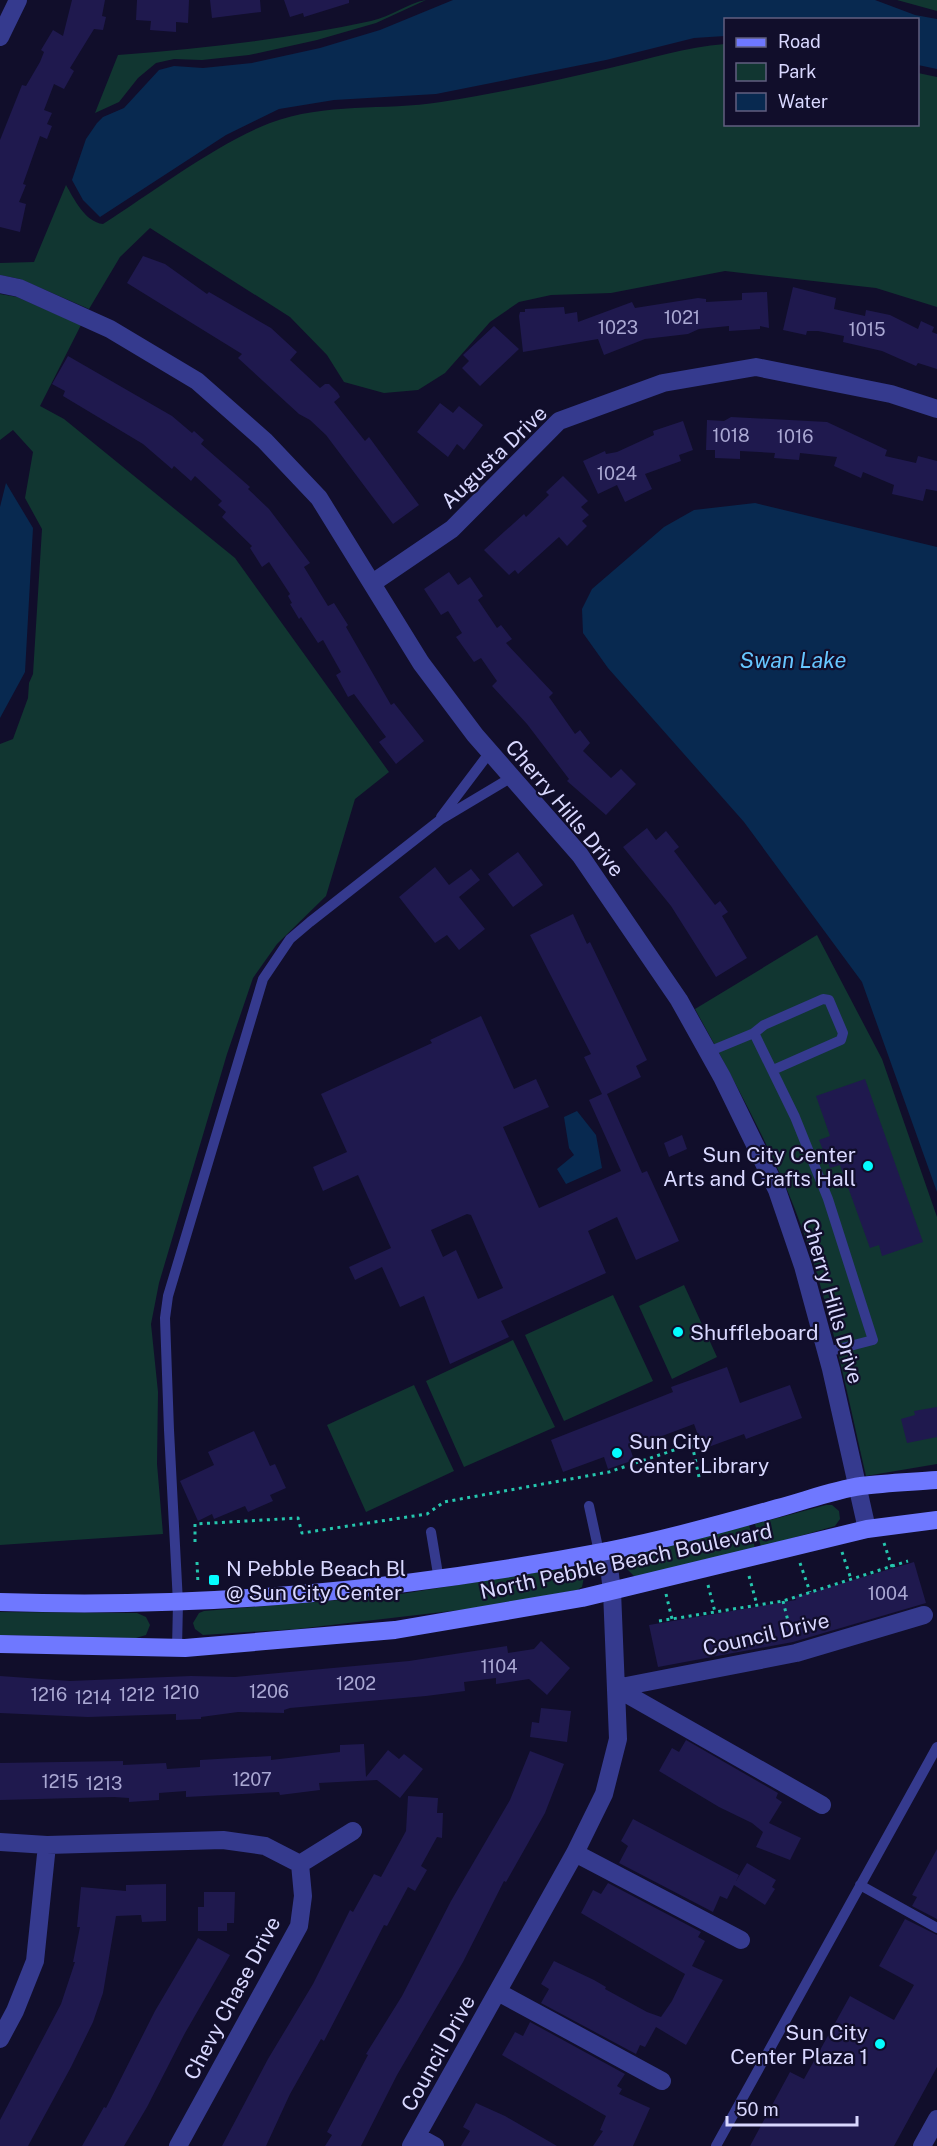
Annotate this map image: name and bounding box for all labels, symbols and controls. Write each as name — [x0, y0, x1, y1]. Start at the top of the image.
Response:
legend — [724, 18, 919, 126]
text: Road — [778, 31, 821, 52]
text: Park — [778, 61, 816, 82]
text: Water — [778, 91, 828, 112]
house number: 1021 — [664, 307, 700, 328]
house number: 1023 — [598, 317, 638, 338]
house number: 1015 — [848, 319, 886, 340]
street label: Augusta Drive — [436, 400, 552, 514]
house number: 1018 — [712, 425, 750, 446]
house number: 1016 — [777, 426, 813, 447]
house number: 1024 — [597, 463, 637, 484]
water label: Swan Lake — [740, 647, 846, 673]
street label: Cherry Hills Drive — [501, 735, 629, 881]
place label: Sun City Center Arts and Crafts Hall — [663, 1142, 856, 1191]
marker: Sun City Center Arts and Crafts Hall — [861, 1159, 875, 1173]
street label: Cherry Hills Drive — [797, 1215, 869, 1387]
place label: Shuffleboard — [690, 1320, 819, 1345]
marker: Shuffleboard — [671, 1325, 685, 1339]
place label: Sun City Center Library — [629, 1429, 769, 1478]
marker: Sun City Center Library — [610, 1446, 624, 1460]
street label: North Pebble Beach Boulevard — [478, 1518, 774, 1604]
place label: N Pebble Beach Bl @ Sun City Center — [226, 1556, 406, 1605]
marker: N Pebble Beach Bl @ Sun City Center — [207, 1573, 221, 1587]
house number: 1004 — [868, 1583, 908, 1604]
street label: Council Drive — [700, 1607, 832, 1661]
house number: 1104 — [481, 1656, 517, 1677]
house number: 1202 — [336, 1673, 376, 1694]
house number: 1206 — [249, 1681, 289, 1702]
house number: 1210 — [163, 1682, 199, 1703]
house number: 1216 — [31, 1684, 67, 1705]
house number: 1212 — [119, 1684, 155, 1705]
house number: 1214 — [75, 1687, 111, 1708]
house number: 1207 — [232, 1769, 272, 1790]
house number: 1215 — [42, 1771, 78, 1792]
house number: 1213 — [86, 1773, 122, 1794]
street label: Chevy Chase Drive — [178, 1912, 286, 2084]
street label: Council Drive — [396, 1991, 480, 2115]
place label: Sun City Center Plaza 1 — [730, 2020, 868, 2069]
marker: Sun City Center Plaza 1 — [873, 2037, 887, 2051]
scale bar — [727, 2089, 858, 2127]
text: 50 m — [736, 2099, 779, 2120]

